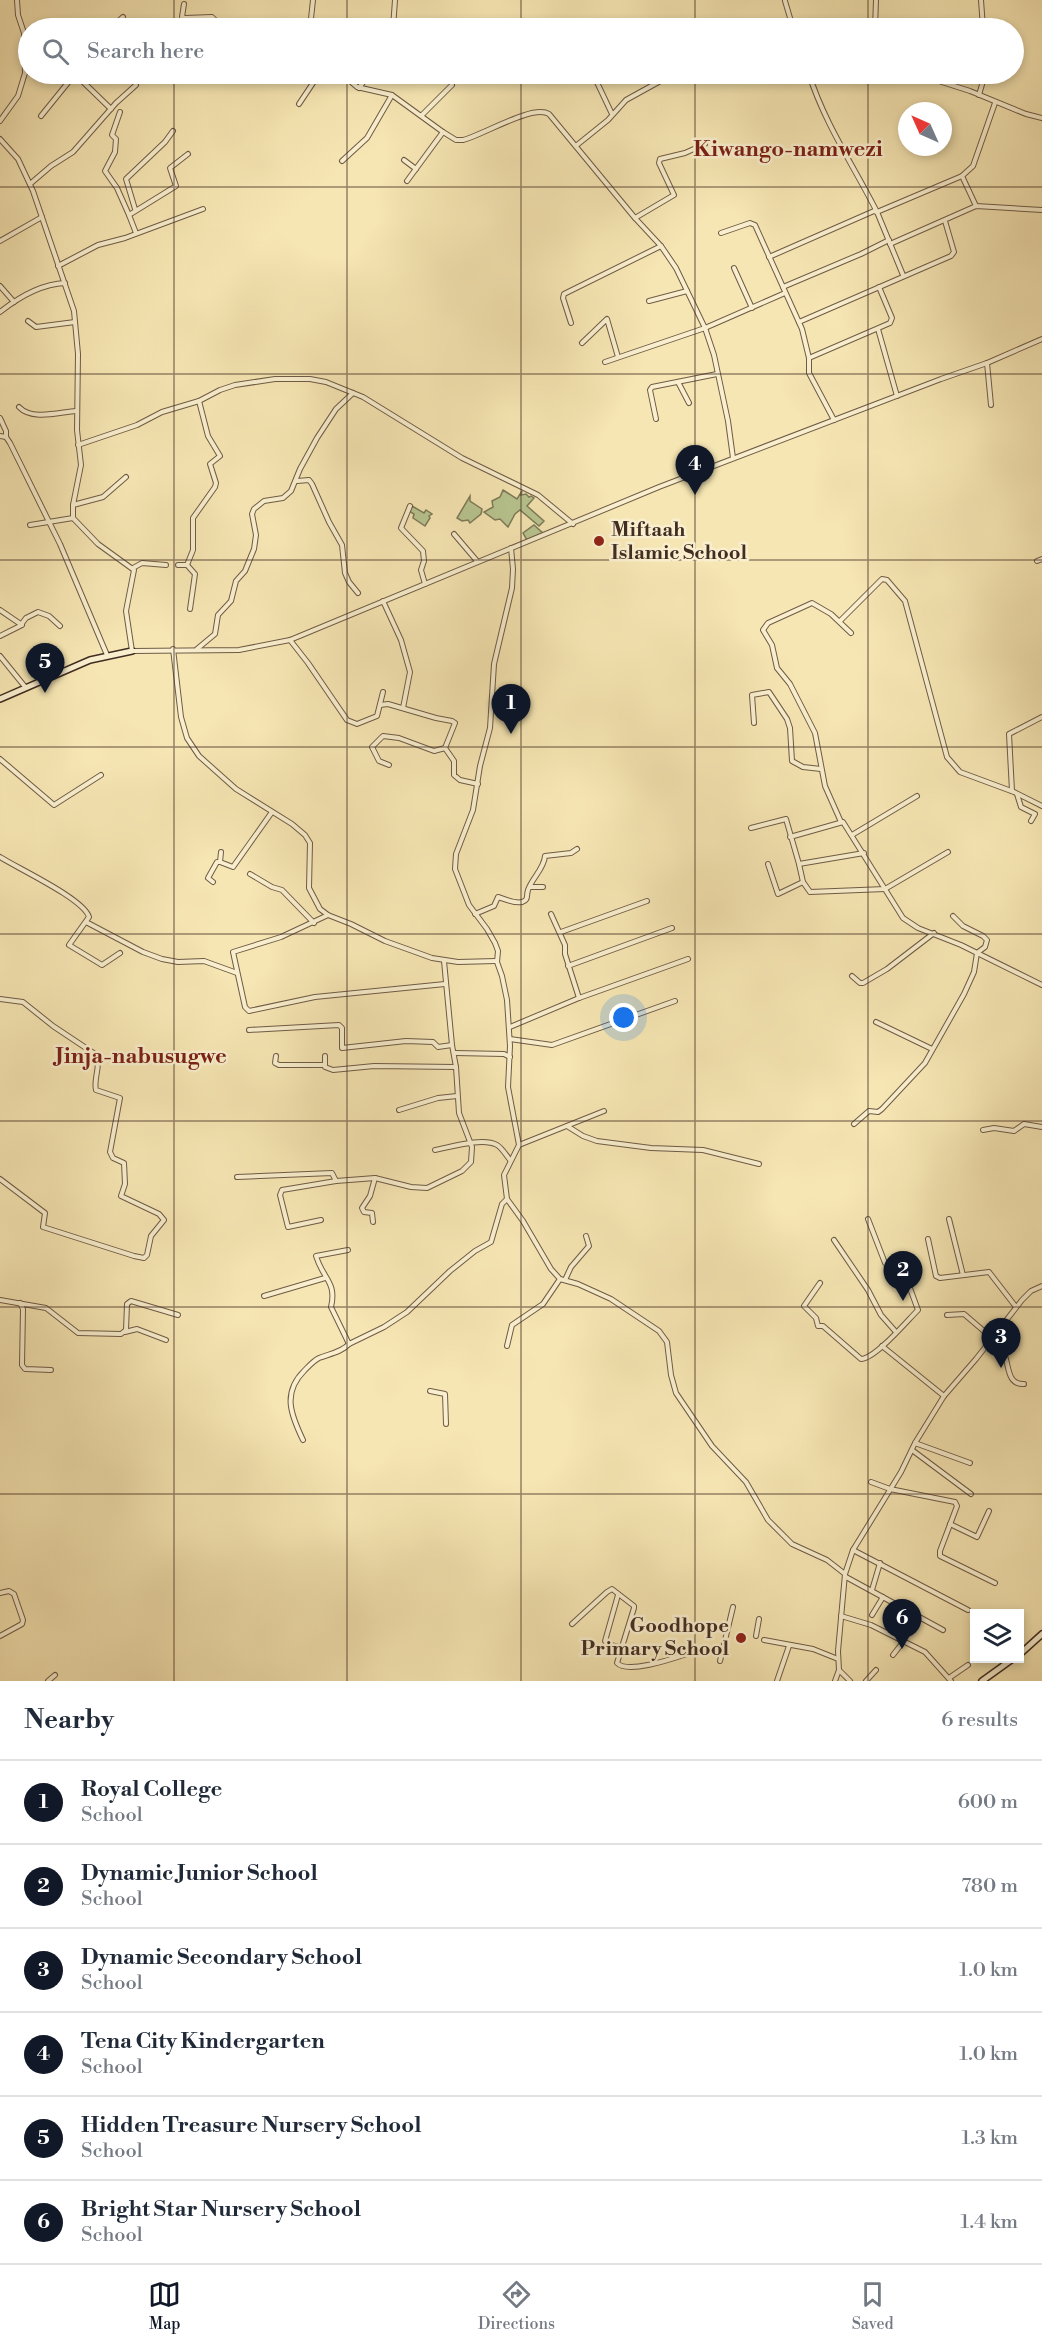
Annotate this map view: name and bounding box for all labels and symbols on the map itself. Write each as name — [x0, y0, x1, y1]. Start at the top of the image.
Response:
north arrow — [898, 102, 952, 156]
district label: Kiwango-namwezi — [693, 136, 883, 163]
pin: 4 — [676, 446, 714, 495]
place label: Miftaah Islamic School — [611, 518, 747, 566]
marker: Miftaah Islamic School — [592, 534, 606, 548]
pin: 5 — [26, 644, 64, 693]
pin: 1 — [492, 684, 530, 734]
your location — [609, 1003, 638, 1032]
district label: Jinja-nabusugwe — [52, 1043, 227, 1070]
pin: 2 — [884, 1252, 922, 1301]
pin: 3 — [982, 1318, 1020, 1368]
pin: 6 — [882, 1600, 922, 1649]
place label: Goodhope Primary School — [581, 1614, 729, 1662]
marker: Goodhope Primary School — [734, 1631, 748, 1645]

